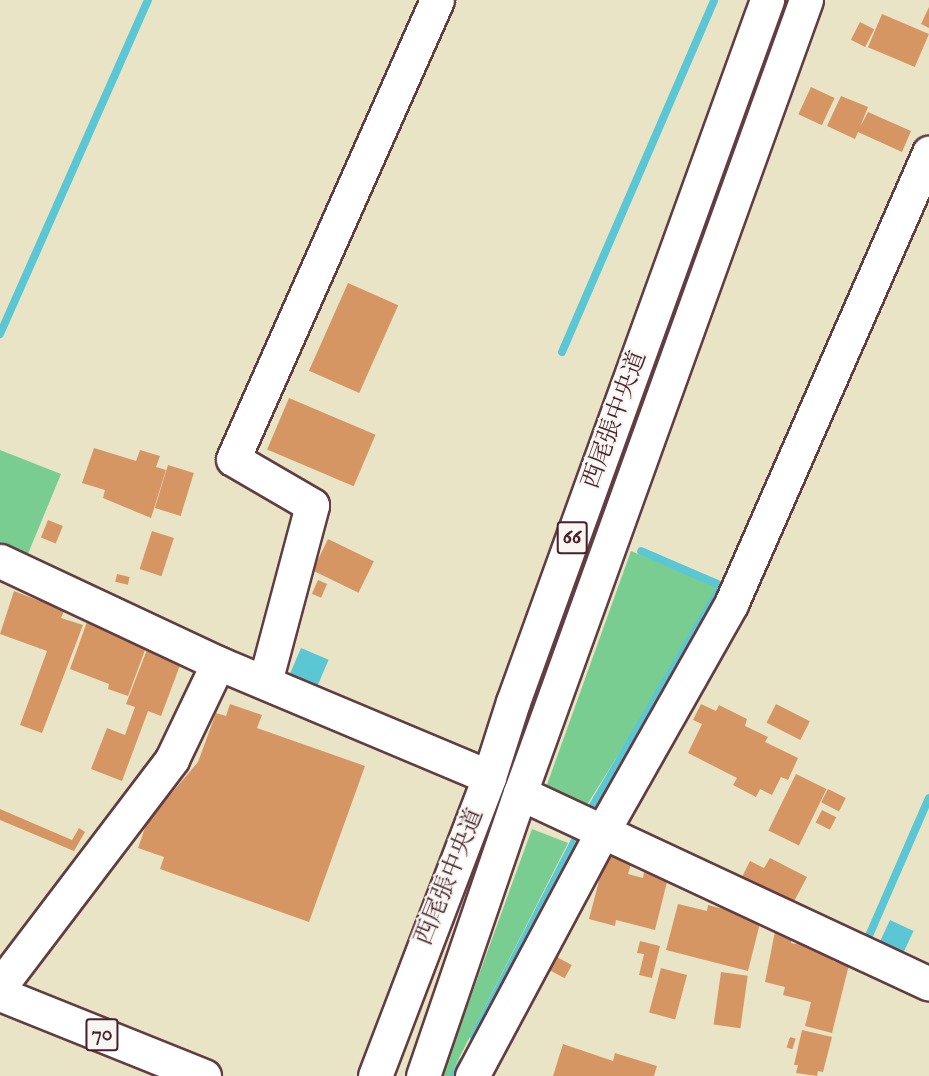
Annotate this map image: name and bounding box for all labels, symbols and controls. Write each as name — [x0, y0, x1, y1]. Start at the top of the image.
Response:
street label: 西尾張中央道 — [577, 347, 653, 493]
road number: 66 — [556, 519, 588, 557]
street label: 西尾張中央道 — [410, 805, 490, 949]
road number: 70 — [84, 1016, 120, 1054]

